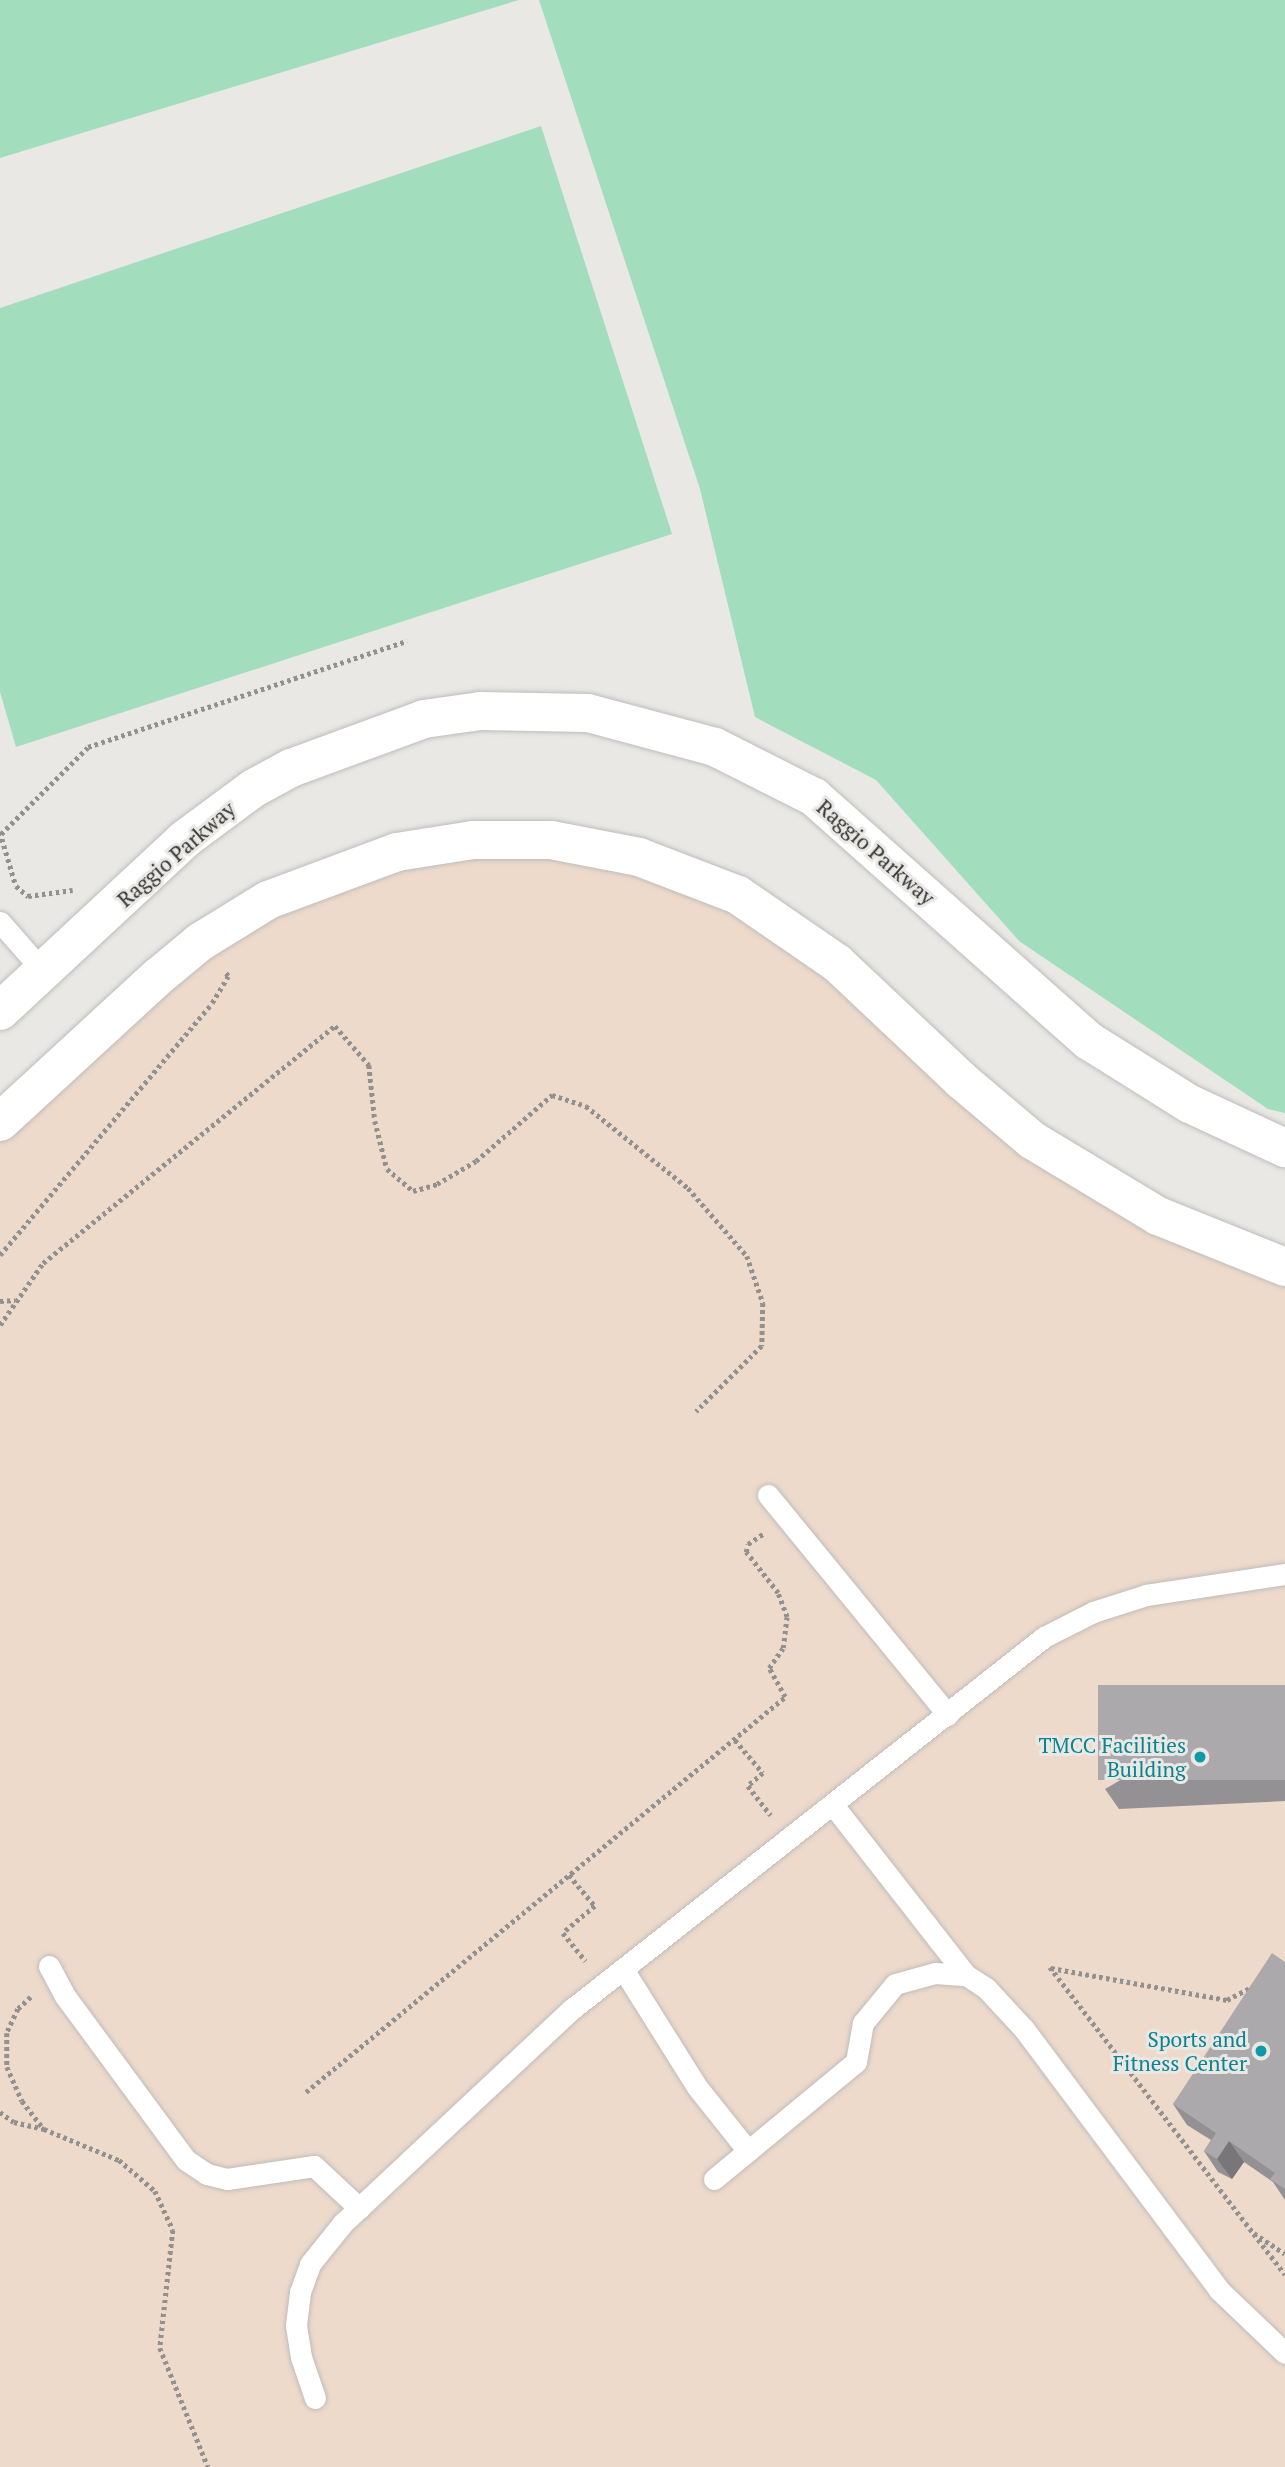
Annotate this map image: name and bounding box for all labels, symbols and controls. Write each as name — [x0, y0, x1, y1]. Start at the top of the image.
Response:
street label: Raggio Parkway — [812, 794, 940, 910]
street label: Raggio Parkway — [112, 796, 240, 912]
place label: TMCC Facilities Building — [1039, 1732, 1186, 1782]
marker: TMCC Facilities Building — [1192, 1749, 1208, 1765]
place label: Sports and Fitness Center — [1113, 2026, 1247, 2076]
marker: Sports and Fitness Center — [1253, 2043, 1269, 2059]

